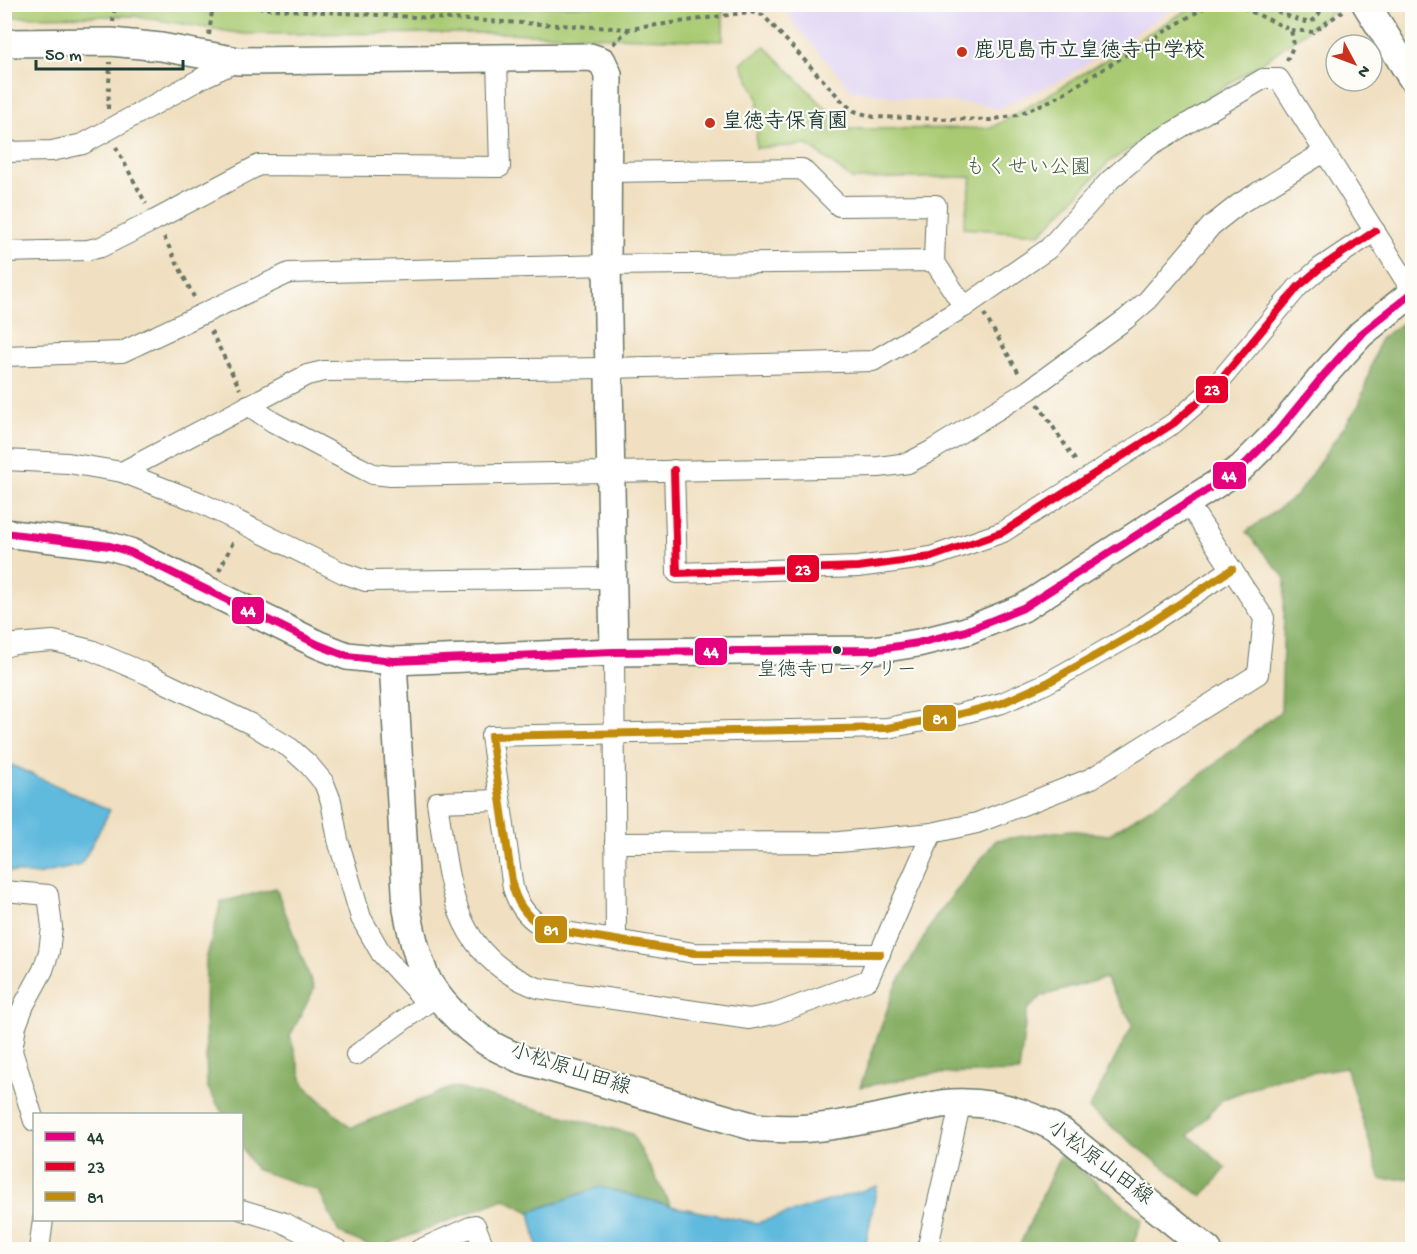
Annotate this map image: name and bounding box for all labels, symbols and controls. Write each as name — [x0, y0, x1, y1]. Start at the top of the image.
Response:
scale bar — [36, 33, 183, 71]
north arrow — [1324, 33, 1384, 93]
place label: 鹿児島市立皇徳寺中学校 — [974, 38, 1205, 65]
marker: 鹿児島市立皇徳寺中学校 — [955, 45, 969, 59]
text: 50 m — [45, 46, 82, 67]
text: N — [1352, 60, 1373, 81]
place label: 皇徳寺保育園 — [722, 109, 848, 136]
marker: 皇徳寺保育園 — [703, 116, 717, 130]
park label: もくせい公園 — [965, 156, 1091, 182]
line badge: 23 — [1195, 375, 1229, 404]
text: 23 — [1204, 383, 1220, 402]
line badge: 44 — [1212, 461, 1247, 490]
text: 44 — [1220, 469, 1237, 488]
line badge: 23 — [786, 554, 820, 583]
text: 23 — [795, 563, 811, 582]
line badge: 44 — [231, 596, 265, 625]
text: 44 — [239, 604, 256, 623]
line badge: 44 — [694, 637, 728, 666]
marker: 皇徳寺ロータリー — [831, 644, 843, 656]
text: 44 — [702, 645, 719, 664]
place label: 皇徳寺ロータリー — [757, 658, 917, 683]
line badge: 81 — [922, 704, 957, 732]
text: 81 — [932, 712, 948, 731]
line badge: 81 — [534, 915, 568, 944]
text: 81 — [543, 923, 559, 942]
street label: 小松原山田線 — [506, 1039, 634, 1102]
legend — [33, 1113, 243, 1221]
street label: 小松原山田線 — [1041, 1115, 1157, 1212]
text: 44 — [87, 1129, 105, 1150]
text: 23 — [87, 1159, 105, 1180]
text: 81 — [87, 1189, 104, 1210]

